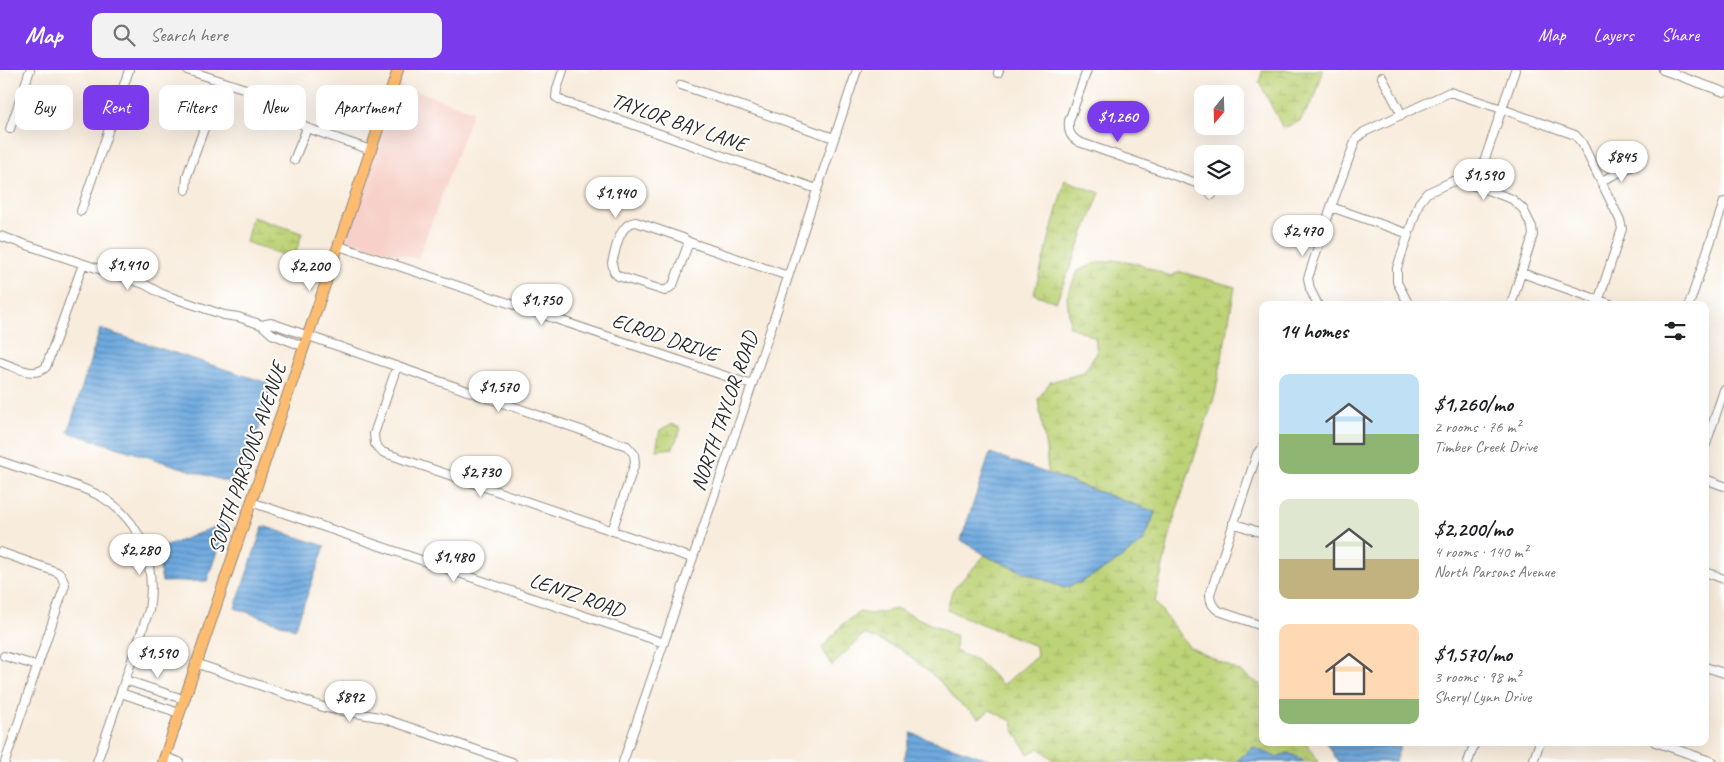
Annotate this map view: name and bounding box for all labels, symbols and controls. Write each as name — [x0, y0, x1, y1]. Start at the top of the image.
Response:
search box — [92, 13, 442, 58]
text: Map — [25, 20, 62, 50]
icon: search — [110, 21, 138, 49]
text: Search here — [150, 23, 228, 47]
text: Map — [1538, 24, 1566, 46]
text: Layers — [1594, 24, 1633, 46]
text: Share — [1661, 24, 1699, 46]
chip: Buy — [15, 85, 73, 130]
chip: Rent — [83, 85, 149, 130]
chip: Filters — [159, 85, 234, 130]
chip: New — [244, 85, 306, 130]
chip: Apartment — [316, 85, 418, 130]
north arrow — [1194, 85, 1244, 135]
map controls — [1194, 85, 1244, 195]
street label: TAYLOR BAY LANE — [608, 87, 752, 158]
pin: $1,260 — [1077, 100, 1159, 143]
text: $1,260 — [1098, 107, 1138, 127]
pin: $845 — [1592, 140, 1652, 183]
button: layers — [1194, 145, 1244, 195]
text: $845 — [1608, 147, 1636, 167]
pin: $1,590 — [1443, 158, 1525, 201]
text: $1,590 — [1465, 165, 1503, 185]
pin: $1,940 — [575, 176, 657, 219]
text: $1,940 — [597, 183, 635, 203]
pin: $2,470 — [1262, 214, 1344, 257]
text: $2,470 — [1283, 221, 1323, 241]
pin: $1,410 — [87, 248, 169, 291]
pin: $2,200 — [269, 250, 351, 292]
text: $1,410 — [108, 255, 148, 275]
text: $2,200 — [290, 256, 330, 276]
pin: $1,750 — [501, 284, 583, 326]
text: $1,750 — [523, 290, 561, 310]
street label: ELROD DRIVE — [609, 307, 724, 368]
icon: filters — [1661, 317, 1689, 345]
text: 14 homes — [1279, 318, 1348, 344]
street label: NORTH TAYLOR ROAD — [685, 326, 764, 494]
street label: SOUTH PARSONS AVENUE — [202, 357, 293, 557]
pin: $1,570 — [458, 370, 540, 413]
text: $1,570 — [480, 377, 518, 397]
text: $1,260/mo — [1434, 391, 1513, 417]
icon: home — [1319, 394, 1379, 454]
text: 2 rooms · 76 m² — [1434, 417, 1520, 437]
text: Timber Creek Drive — [1434, 437, 1537, 457]
pin: $2,730 — [440, 456, 522, 498]
text: $2,730 — [461, 462, 501, 482]
text: $2,200/mo — [1434, 516, 1512, 542]
icon: home — [1319, 519, 1379, 579]
pin: $2,280 — [99, 534, 181, 576]
text: $2,280 — [120, 540, 160, 560]
pin: $1,480 — [413, 540, 495, 583]
text: 4 rooms · 140 m² — [1434, 542, 1528, 562]
text: $1,480 — [434, 547, 474, 567]
text: North Parsons Avenue — [1434, 562, 1555, 582]
street label: LENTZ ROAD — [526, 567, 630, 624]
pin: $1,590 — [117, 636, 199, 679]
text: $1,570/mo — [1434, 641, 1512, 667]
text: $1,590 — [139, 643, 177, 663]
icon: home — [1319, 644, 1379, 704]
text: 3 rooms · 98 m² — [1434, 667, 1520, 687]
pin: $892 — [320, 680, 380, 723]
text: $892 — [336, 687, 364, 707]
text: Sheryl Lynn Drive — [1434, 687, 1532, 707]

